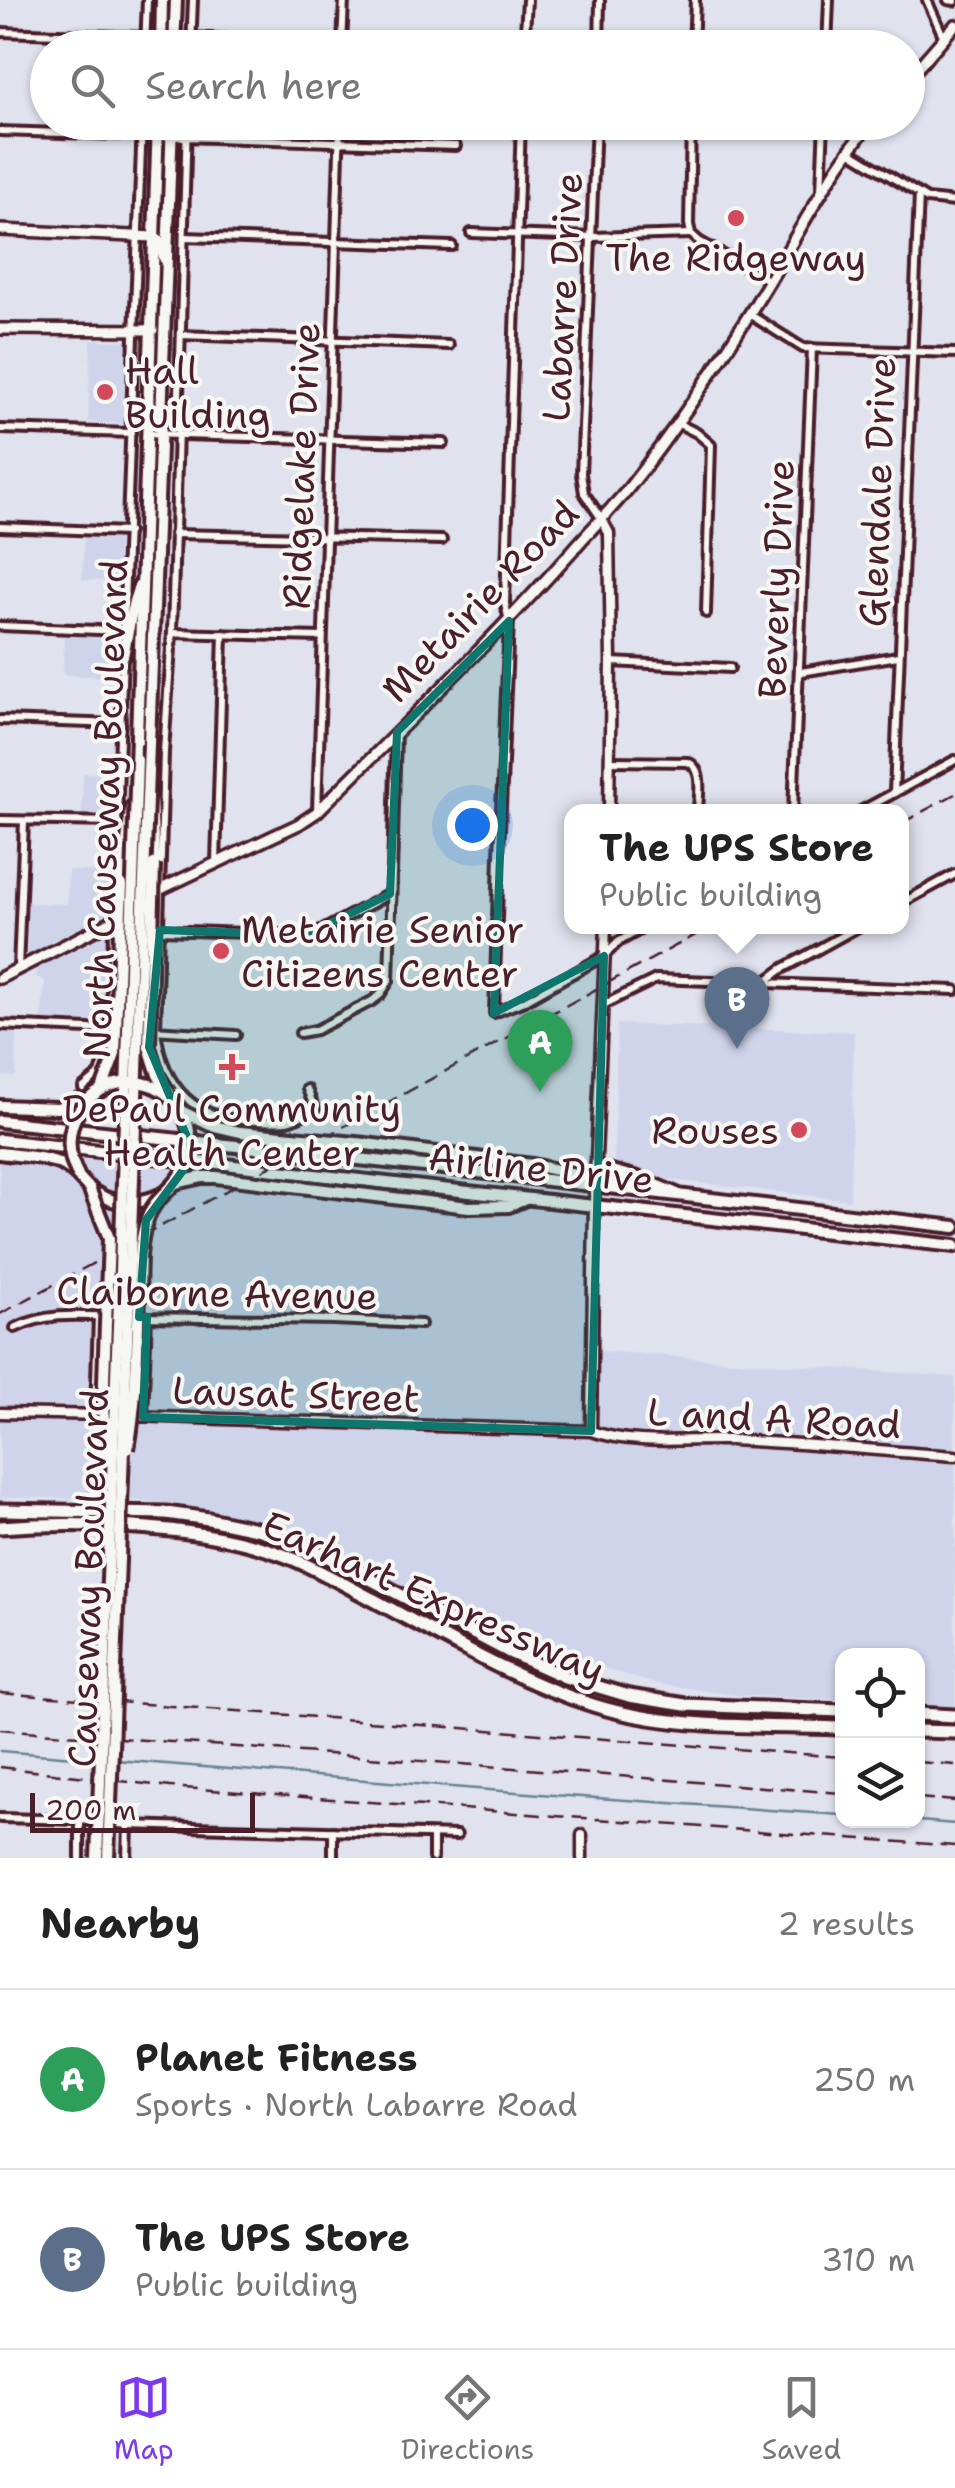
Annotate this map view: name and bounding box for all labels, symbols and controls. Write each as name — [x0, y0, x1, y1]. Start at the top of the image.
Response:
search box — [30, 30, 925, 140]
icon: search — [65, 58, 120, 113]
text: Search here — [145, 60, 362, 111]
street label: Labarre Drive — [530, 171, 594, 423]
marker: The Ridgeway — [725, 207, 747, 229]
place label: The Ridgeway — [606, 232, 866, 283]
street label: Ridgelake Drive — [270, 321, 332, 611]
place label: Hall Building — [125, 345, 271, 440]
street label: Glendale Drive — [847, 356, 907, 628]
marker: Hall Building — [94, 381, 116, 403]
street label: Beverly Drive — [746, 459, 806, 699]
street label: Metairie Road — [370, 489, 590, 713]
street label: North Causeway Boulevard — [71, 558, 139, 1060]
your location — [447, 800, 498, 851]
popup — [564, 804, 909, 934]
text: The UPS Store — [599, 822, 874, 873]
text: Public building — [599, 873, 822, 916]
place label: Metairie Senior Citizens Center — [241, 904, 524, 999]
marker: Metairie Senior Citizens Center — [210, 940, 232, 962]
pin: B — [704, 966, 770, 1049]
pin: A — [508, 1010, 572, 1092]
marker: DePaul Community Health Center — [219, 1054, 245, 1080]
place label: DePaul Community Health Center — [63, 1083, 401, 1178]
place label: Rouses — [651, 1105, 779, 1156]
marker: Rouses — [788, 1119, 810, 1141]
street label: Airline Drive — [426, 1131, 656, 1205]
street label: Claiborne Avenue — [56, 1265, 378, 1321]
street label: Lausat Street — [171, 1364, 421, 1424]
street label: L and A Road — [646, 1386, 902, 1450]
street label: Causeway Boulevard — [56, 1387, 120, 1769]
street label: Earhart Expressway — [255, 1498, 613, 1696]
map controls — [835, 1648, 925, 1828]
button: locate — [835, 1648, 925, 1738]
button: layers — [835, 1738, 925, 1828]
scale bar — [30, 1788, 255, 1832]
text: 200 m — [45, 1791, 136, 1829]
text: Nearby — [40, 1895, 200, 1951]
text: 2 results — [778, 1902, 915, 1945]
text: Planet Fitness — [135, 2032, 418, 2083]
text: A — [60, 2058, 85, 2101]
text: 250 m — [813, 2058, 915, 2101]
text: Sports · North Labarre Road — [135, 2083, 577, 2126]
text: The UPS Store — [135, 2212, 410, 2263]
text: B — [63, 2238, 82, 2281]
text: 310 m — [821, 2238, 915, 2281]
text: Public building — [135, 2263, 358, 2306]
tab: Map — [114, 2370, 174, 2468]
tab: Directions — [401, 2370, 534, 2468]
tab: Saved — [762, 2370, 841, 2468]

